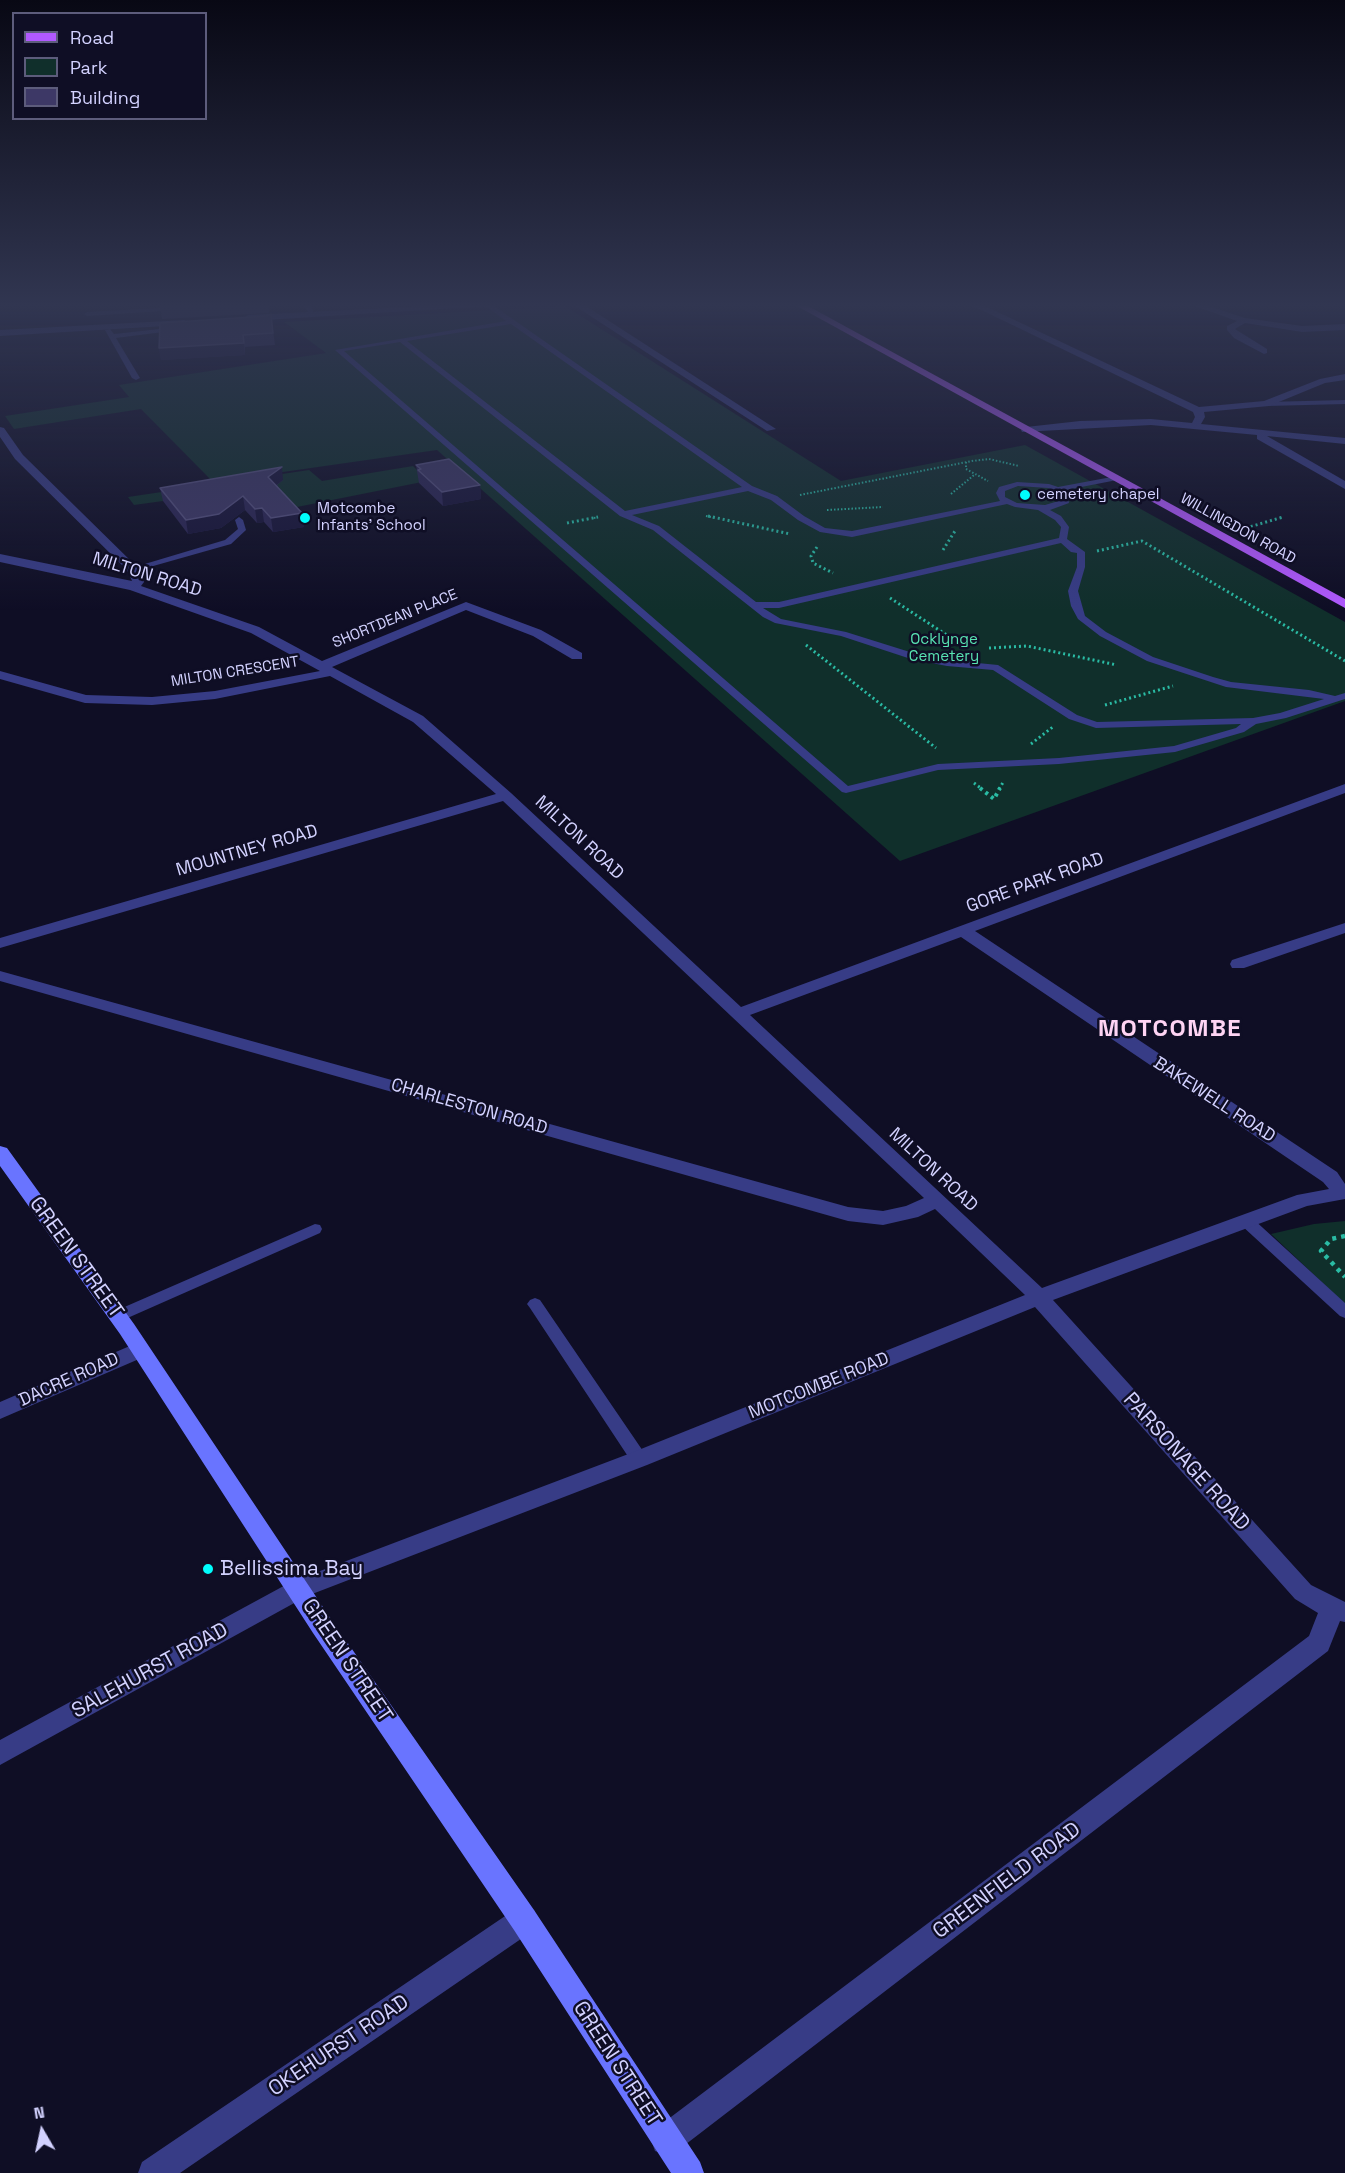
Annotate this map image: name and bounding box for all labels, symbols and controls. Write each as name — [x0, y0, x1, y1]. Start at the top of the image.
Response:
legend — [12, 12, 207, 120]
text: Road — [70, 26, 114, 49]
text: Park — [70, 56, 107, 79]
text: Building — [70, 86, 140, 109]
place label: cemetery chapel — [1037, 486, 1160, 504]
marker: cemetery chapel — [1018, 488, 1032, 502]
street label: WILLINGDON ROAD — [1177, 490, 1299, 568]
place label: Motcombe Infants' School — [317, 500, 426, 535]
marker: Motcombe Infants' School — [298, 511, 312, 525]
street label: MILTON ROAD — [90, 548, 204, 602]
street label: SHORTDEAN PLACE — [330, 586, 460, 652]
park label: Ocklynge Cemetery — [909, 631, 979, 666]
street label: MILTON CRESCENT — [170, 653, 300, 691]
street label: MILTON ROAD — [530, 791, 628, 885]
street label: MOUNTNEY ROAD — [174, 820, 320, 882]
street label: GORE PARK ROAD — [963, 848, 1107, 918]
district label: MOTCOMBE — [1098, 1015, 1242, 1043]
street label: BAKEWELL ROAD — [1149, 1053, 1279, 1147]
street label: CHARLESTON ROAD — [388, 1074, 550, 1140]
street label: MILTON ROAD — [884, 1123, 982, 1217]
street label: GREEN STREET — [24, 1192, 128, 1324]
street label: DACRE ROAD — [16, 1348, 122, 1412]
street label: MOTCOMBE ROAD — [746, 1348, 892, 1424]
street label: PARSONAGE ROAD — [1117, 1388, 1255, 1536]
place label: Bellissima Bay — [220, 1556, 363, 1582]
marker: Bellissima Bay — [201, 1562, 215, 1576]
street label: GREEN STREET — [296, 1594, 398, 1728]
street label: SALEHURST ROAD — [68, 1618, 232, 1724]
street label: GREENFIELD ROAD — [928, 1817, 1086, 1945]
street label: OKEHURST ROAD — [264, 1990, 414, 2102]
street label: GREEN STREET — [567, 1997, 667, 2131]
north arrow — [12, 2101, 72, 2161]
text: N — [32, 2102, 46, 2124]

